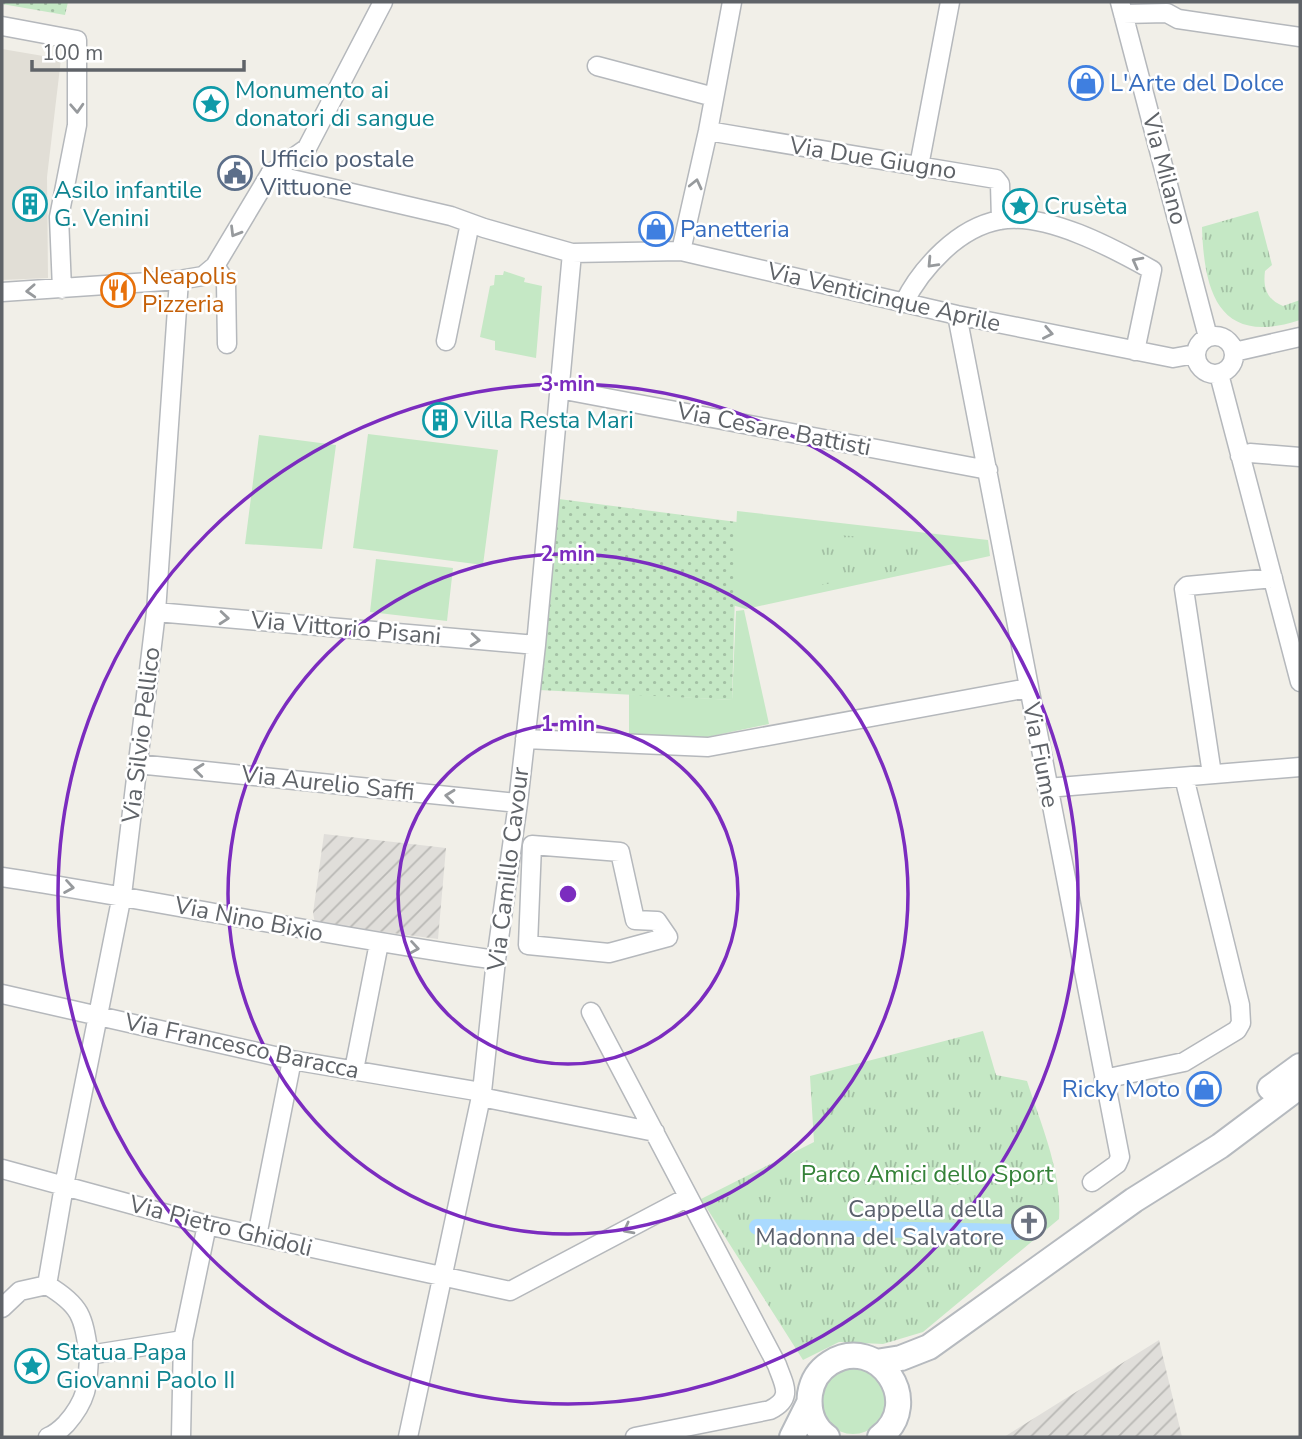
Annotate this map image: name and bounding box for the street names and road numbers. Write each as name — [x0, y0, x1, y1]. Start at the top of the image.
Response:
street label: Via Milano — [1135, 109, 1195, 228]
street label: Via Due Giugno — [786, 129, 959, 187]
street label: Via Venticinque Aprile — [763, 254, 1004, 339]
street label: Via Cesare Battisti — [673, 394, 874, 464]
street label: Via Vittorio Pisani — [249, 604, 442, 652]
street label: Via Silvio Pellico — [114, 645, 168, 826]
street label: Via Fiume — [1015, 699, 1067, 810]
street label: Via Aurelio Saffi — [239, 758, 416, 808]
street label: Via Camillo Cavour — [479, 765, 536, 974]
street label: Via Nino Bixio — [171, 889, 326, 949]
street label: Via Francesco Baracca — [121, 1005, 362, 1087]
street label: Via Pietro Ghidoli — [125, 1188, 316, 1264]

